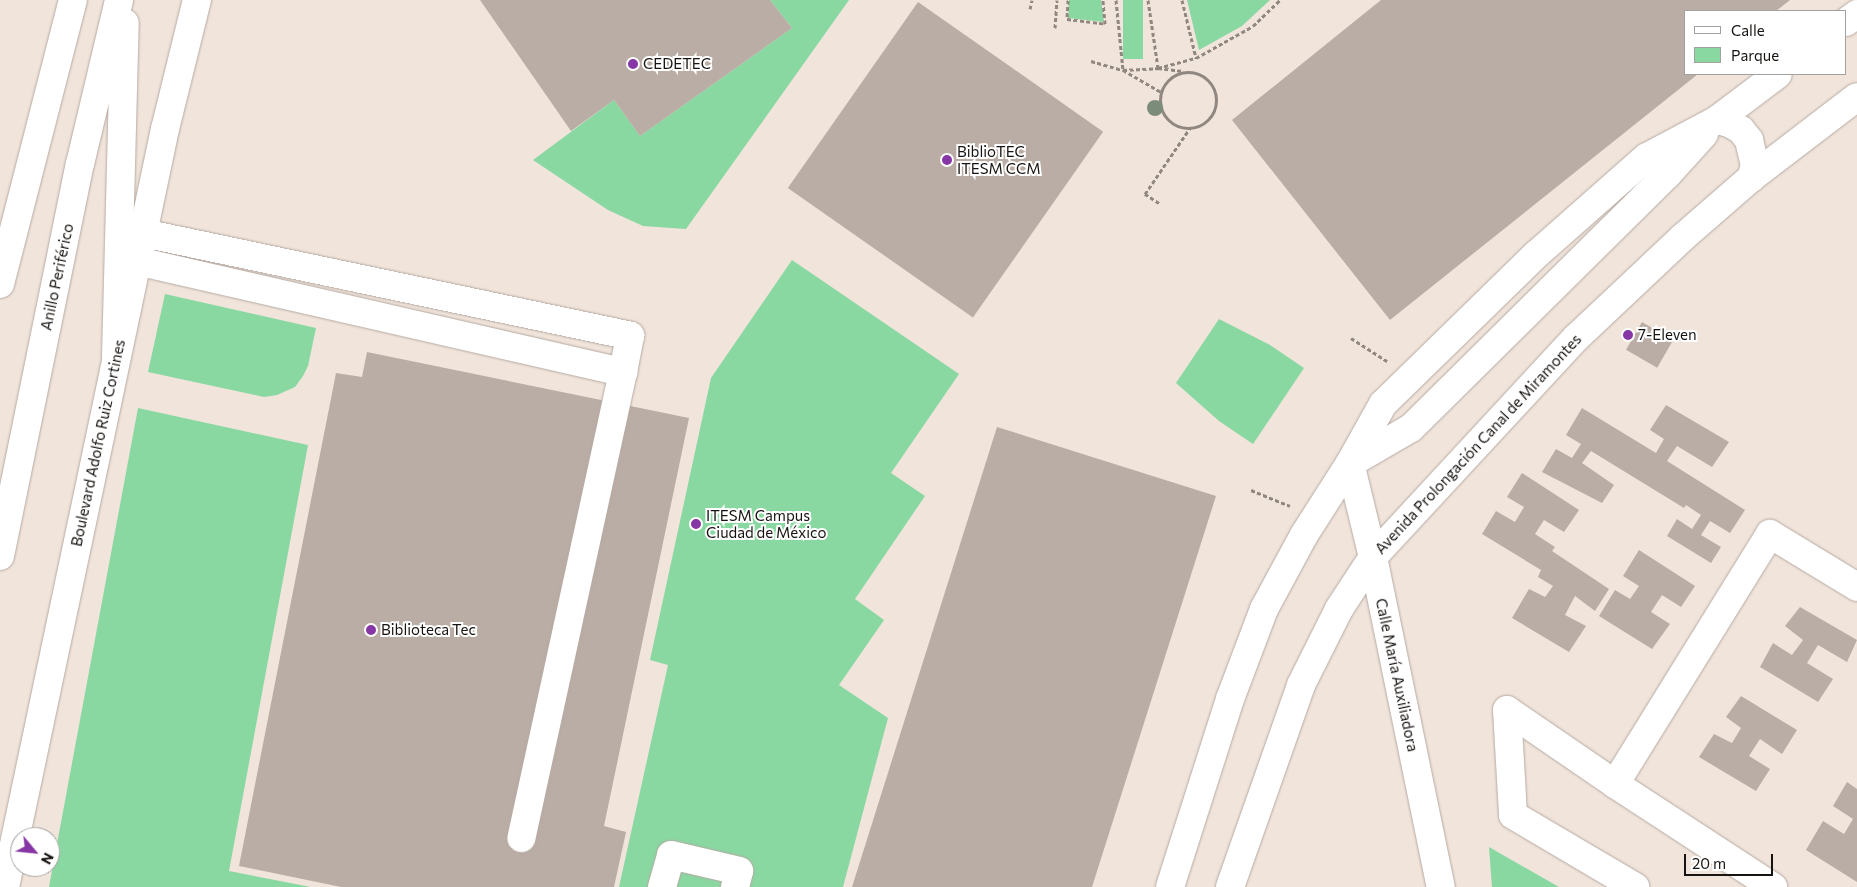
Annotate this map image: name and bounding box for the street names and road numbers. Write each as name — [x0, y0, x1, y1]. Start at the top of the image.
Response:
street label: Anillo Periférico — [37, 222, 77, 332]
street label: Avenida Prolongación Canal de Miramontes — [1371, 330, 1585, 558]
street label: Boulevard Adolfo Ruiz Cortines — [67, 338, 129, 548]
street label: Calle María Auxiliadora — [1372, 597, 1422, 753]

